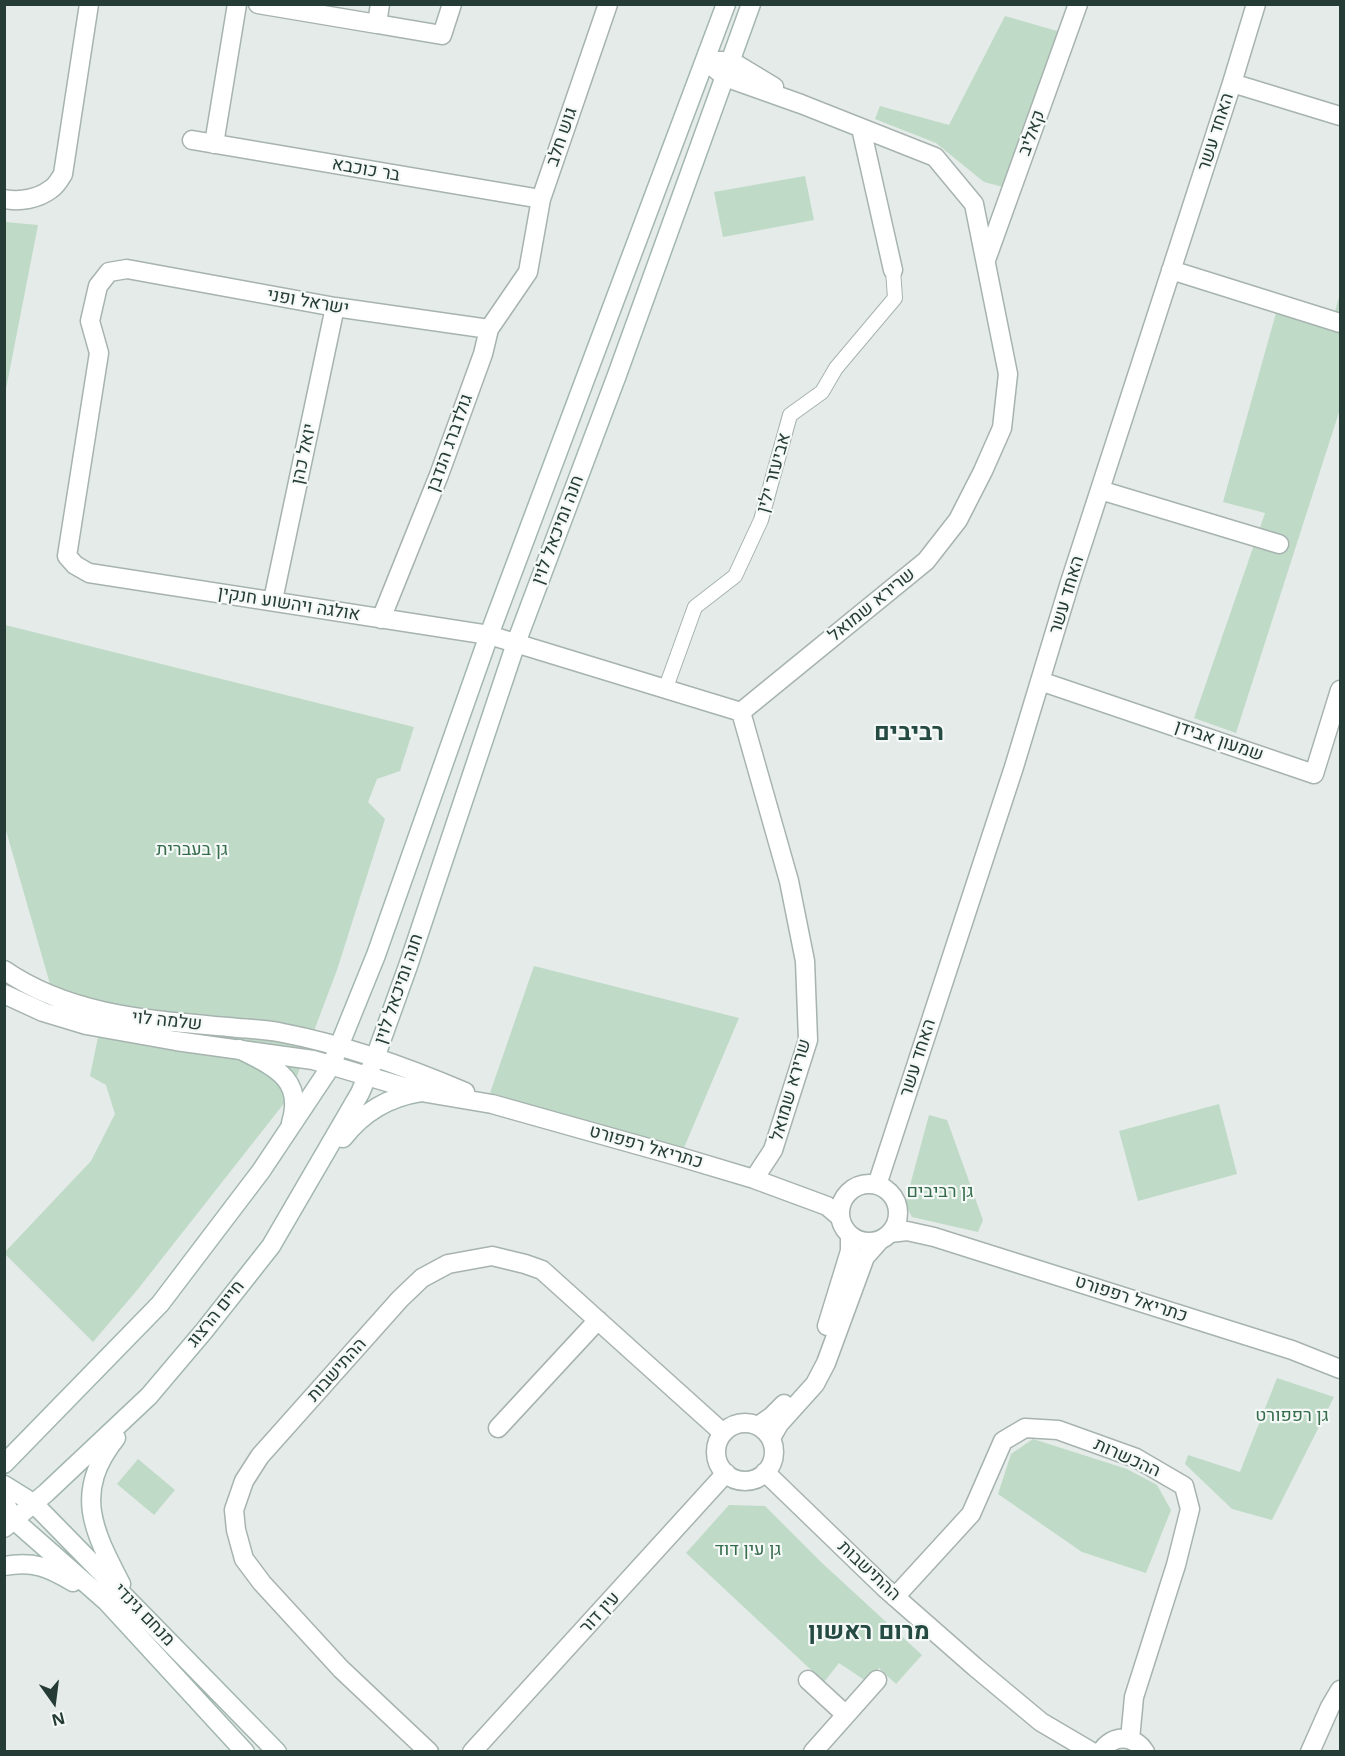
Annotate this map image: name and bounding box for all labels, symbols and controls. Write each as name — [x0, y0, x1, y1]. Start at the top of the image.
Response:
street label: האחד עשר — [1193, 90, 1239, 174]
street label: גוש חלב — [542, 105, 582, 169]
street label: קאליב — [1014, 107, 1050, 159]
street label: בר כוכבא — [330, 153, 402, 187]
street label: ישראל ופני — [265, 284, 351, 320]
street label: גולדברג הנדבן — [422, 391, 478, 495]
street label: יואל כהן — [287, 422, 321, 486]
street label: אביעזר ילין — [752, 431, 796, 515]
street label: חנה ומיכאל לוין — [527, 472, 589, 588]
street label: האחד עשר — [1045, 553, 1089, 637]
street label: שרירא שמואל — [824, 563, 920, 647]
street label: אולגה ויהשוע חנקין — [216, 582, 362, 626]
street label: שמעון אבידן — [1172, 716, 1266, 766]
district label: רביבים — [874, 719, 944, 747]
park label: גן בעברית — [156, 839, 228, 861]
street label: חנה ומיכאל לוין — [370, 931, 428, 1047]
street label: שלמה לוי — [131, 1007, 203, 1035]
street label: האחד עשר — [895, 1016, 941, 1100]
street label: שרירא שמואל — [766, 1036, 816, 1144]
street label: כתריאל רפפורט — [587, 1120, 705, 1174]
park label: גן רביבים — [907, 1181, 973, 1203]
street label: כתריאל רפפורט — [1072, 1271, 1190, 1327]
street label: חיים הרצוג — [183, 1276, 249, 1352]
street label: ההתישבות — [303, 1334, 371, 1406]
park label: גן רפפורט — [1255, 1405, 1329, 1427]
street label: ההכשרות — [1090, 1434, 1164, 1482]
street label: ההתישבות — [833, 1536, 905, 1606]
park label: גן עין דוד — [715, 1539, 781, 1561]
street label: מנחם גינדי — [109, 1579, 179, 1651]
street label: עין דור — [575, 1588, 625, 1638]
district label: מרום ראשון — [808, 1618, 930, 1646]
north arrow — [24, 1672, 84, 1732]
text: N — [49, 1707, 67, 1732]

